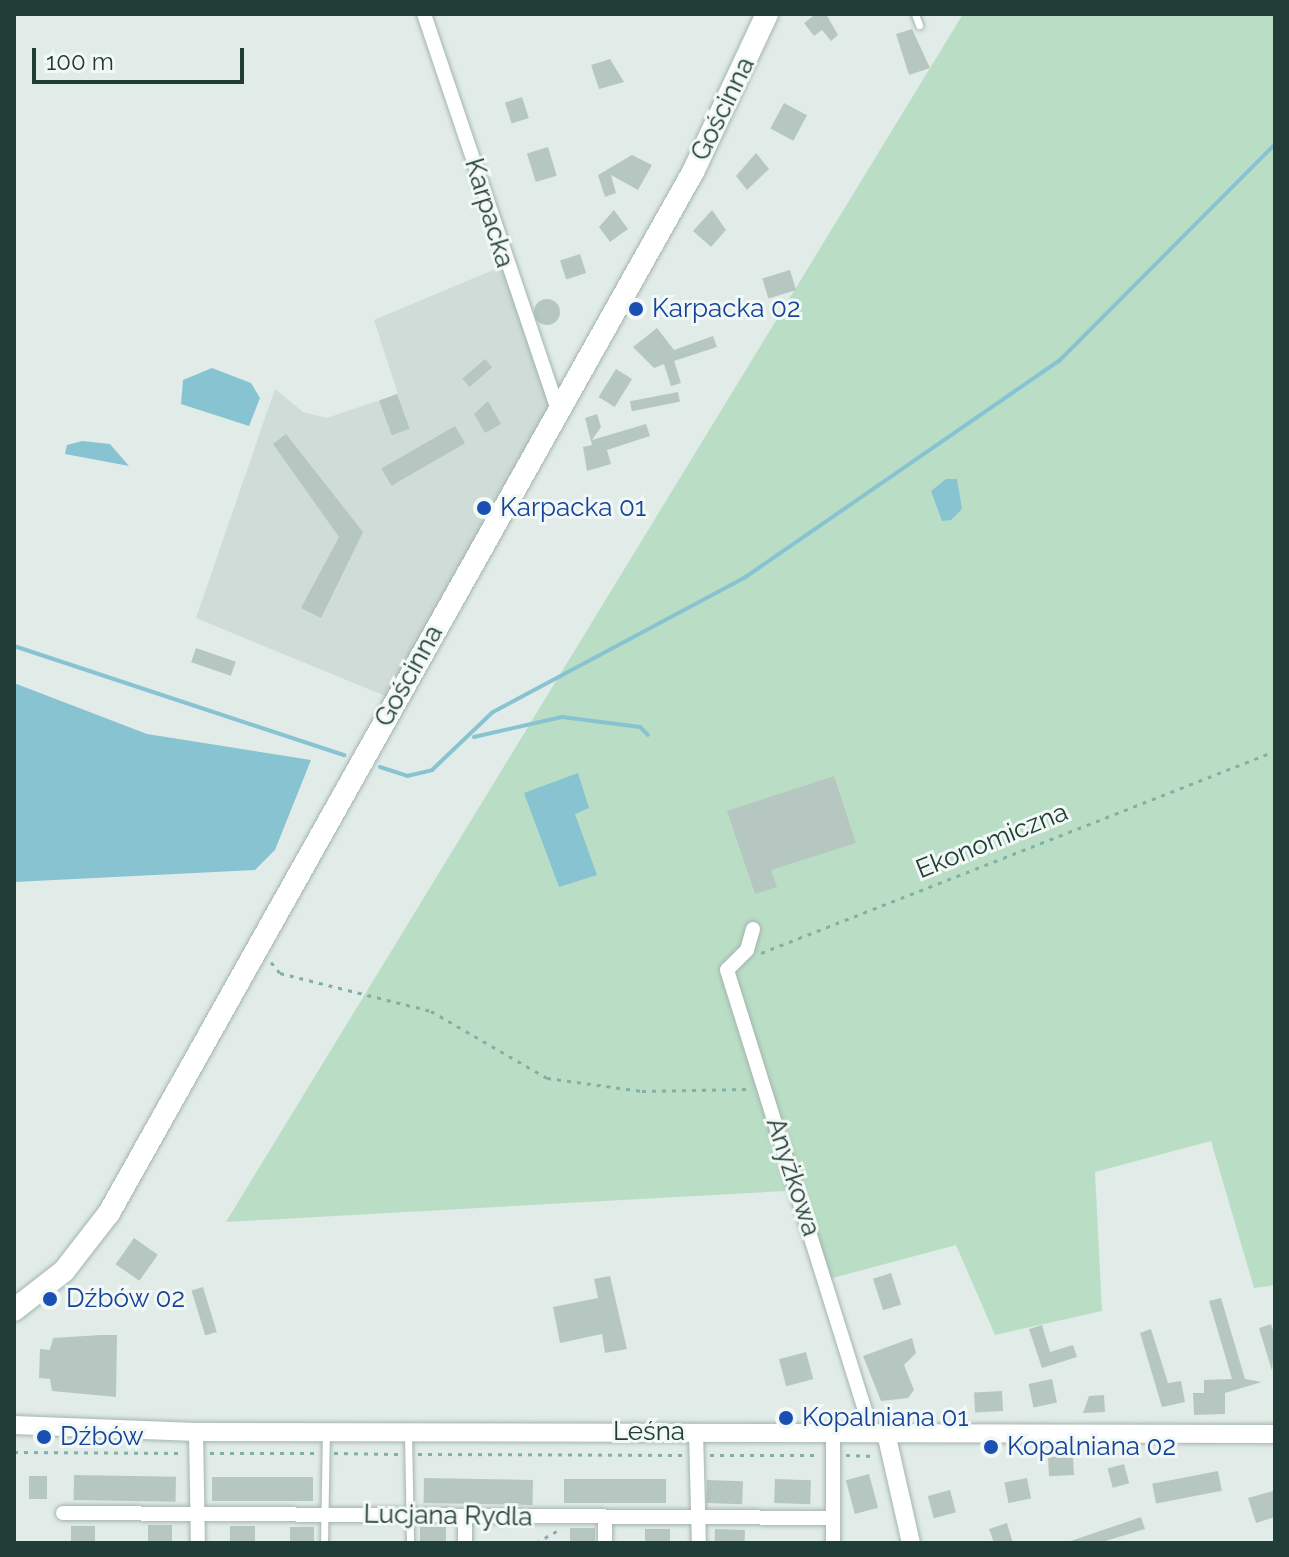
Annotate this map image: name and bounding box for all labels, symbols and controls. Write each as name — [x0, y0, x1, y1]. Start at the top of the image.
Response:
scale bar — [36, 32, 248, 82]
text: 100 m — [46, 47, 114, 76]
street label: Gościnna — [685, 52, 761, 166]
street label: Karpacka — [458, 155, 520, 271]
place label: Karpacka 02 — [652, 293, 800, 325]
marker: Karpacka 02 — [627, 300, 645, 318]
place label: Karpacka 01 — [500, 492, 646, 524]
marker: Karpacka 01 — [475, 499, 493, 517]
street label: Gościnna — [368, 620, 450, 732]
street label: Ekonomiczna — [912, 796, 1072, 886]
street label: Anyżkowa — [759, 1114, 827, 1240]
place label: Dźbów 02 — [66, 1283, 186, 1315]
marker: Dźbów 02 — [41, 1290, 59, 1308]
place label: Kopalniana 01 — [802, 1402, 969, 1434]
marker: Kopalniana 01 — [777, 1409, 795, 1427]
street label: Leśna — [613, 1416, 685, 1448]
place label: Dźbów — [60, 1421, 144, 1453]
marker: Dźbów — [35, 1428, 53, 1446]
place label: Kopalniana 02 — [1007, 1431, 1176, 1463]
marker: Kopalniana 02 — [982, 1438, 1000, 1456]
street label: Lucjana Rydla — [363, 1499, 533, 1533]

